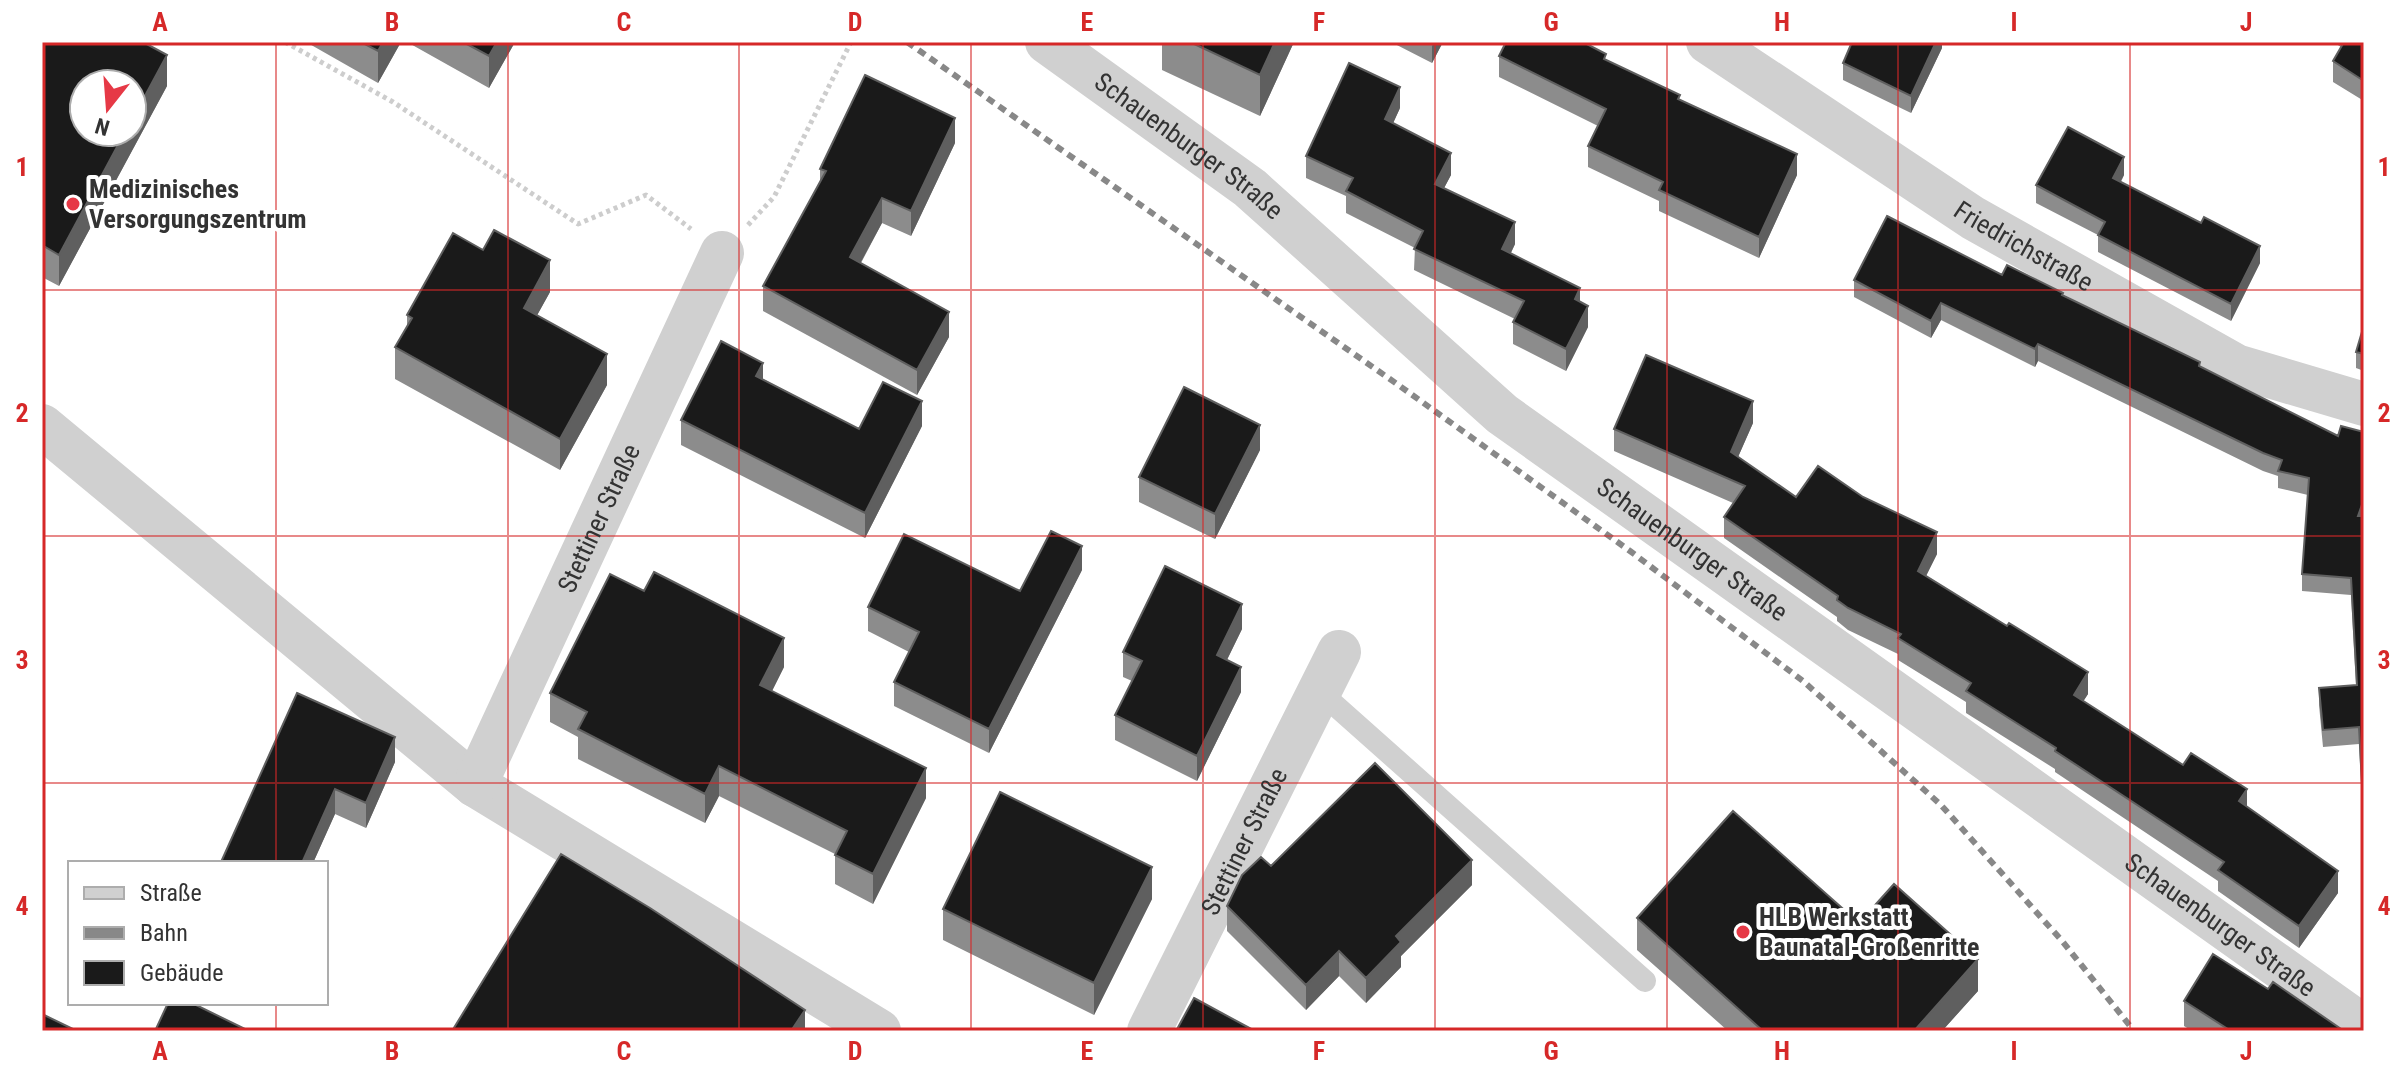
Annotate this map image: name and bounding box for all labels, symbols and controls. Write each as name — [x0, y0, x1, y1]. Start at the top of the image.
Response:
text: A — [152, 7, 168, 37]
text: B — [385, 7, 399, 37]
text: C — [617, 7, 632, 37]
text: D — [848, 7, 862, 37]
text: E — [1081, 7, 1094, 37]
text: F — [1313, 7, 1325, 37]
text: G — [1543, 7, 1559, 37]
text: H — [1774, 7, 1790, 37]
text: I — [2010, 7, 2018, 37]
text: J — [2240, 7, 2252, 37]
street label: Schauenburger Straße — [1089, 66, 1289, 225]
north arrow — [68, 68, 148, 148]
text: N — [92, 113, 112, 141]
text: 1 — [15, 152, 29, 182]
text: 1 — [2377, 152, 2391, 182]
place label: Medizinisches Versorgungszentrum — [89, 174, 307, 234]
marker: Medizinisches Versorgungszentrum — [64, 195, 82, 213]
street label: Friedrichstraße — [1948, 195, 2098, 297]
text: 2 — [15, 398, 29, 428]
text: 2 — [2377, 398, 2391, 428]
street label: Stettiner Straße — [551, 439, 646, 597]
street label: Schauenburger Straße — [1591, 471, 1793, 627]
text: 3 — [15, 645, 29, 675]
text: 3 — [2377, 645, 2391, 675]
street label: Stettiner Straße — [1195, 763, 1293, 920]
street label: Schauenburger Straße — [2119, 847, 2321, 1003]
legend — [68, 861, 328, 1005]
text: Straße — [140, 879, 202, 907]
text: 4 — [15, 891, 29, 921]
text: 4 — [2377, 891, 2391, 921]
place label: HLB Werkstatt Baunatal-Großenritte — [1759, 902, 1979, 962]
text: Bahn — [140, 919, 188, 947]
marker: HLB Werkstatt Baunatal-Großenritte — [1734, 923, 1752, 941]
text: Gebäude — [140, 959, 224, 987]
text: A — [152, 1036, 168, 1066]
text: B — [385, 1036, 399, 1066]
text: C — [617, 1036, 632, 1066]
text: D — [848, 1036, 862, 1066]
text: E — [1081, 1036, 1094, 1066]
text: F — [1313, 1036, 1325, 1066]
text: G — [1543, 1036, 1559, 1066]
text: H — [1774, 1036, 1790, 1066]
text: I — [2010, 1036, 2018, 1066]
text: J — [2240, 1036, 2252, 1066]

